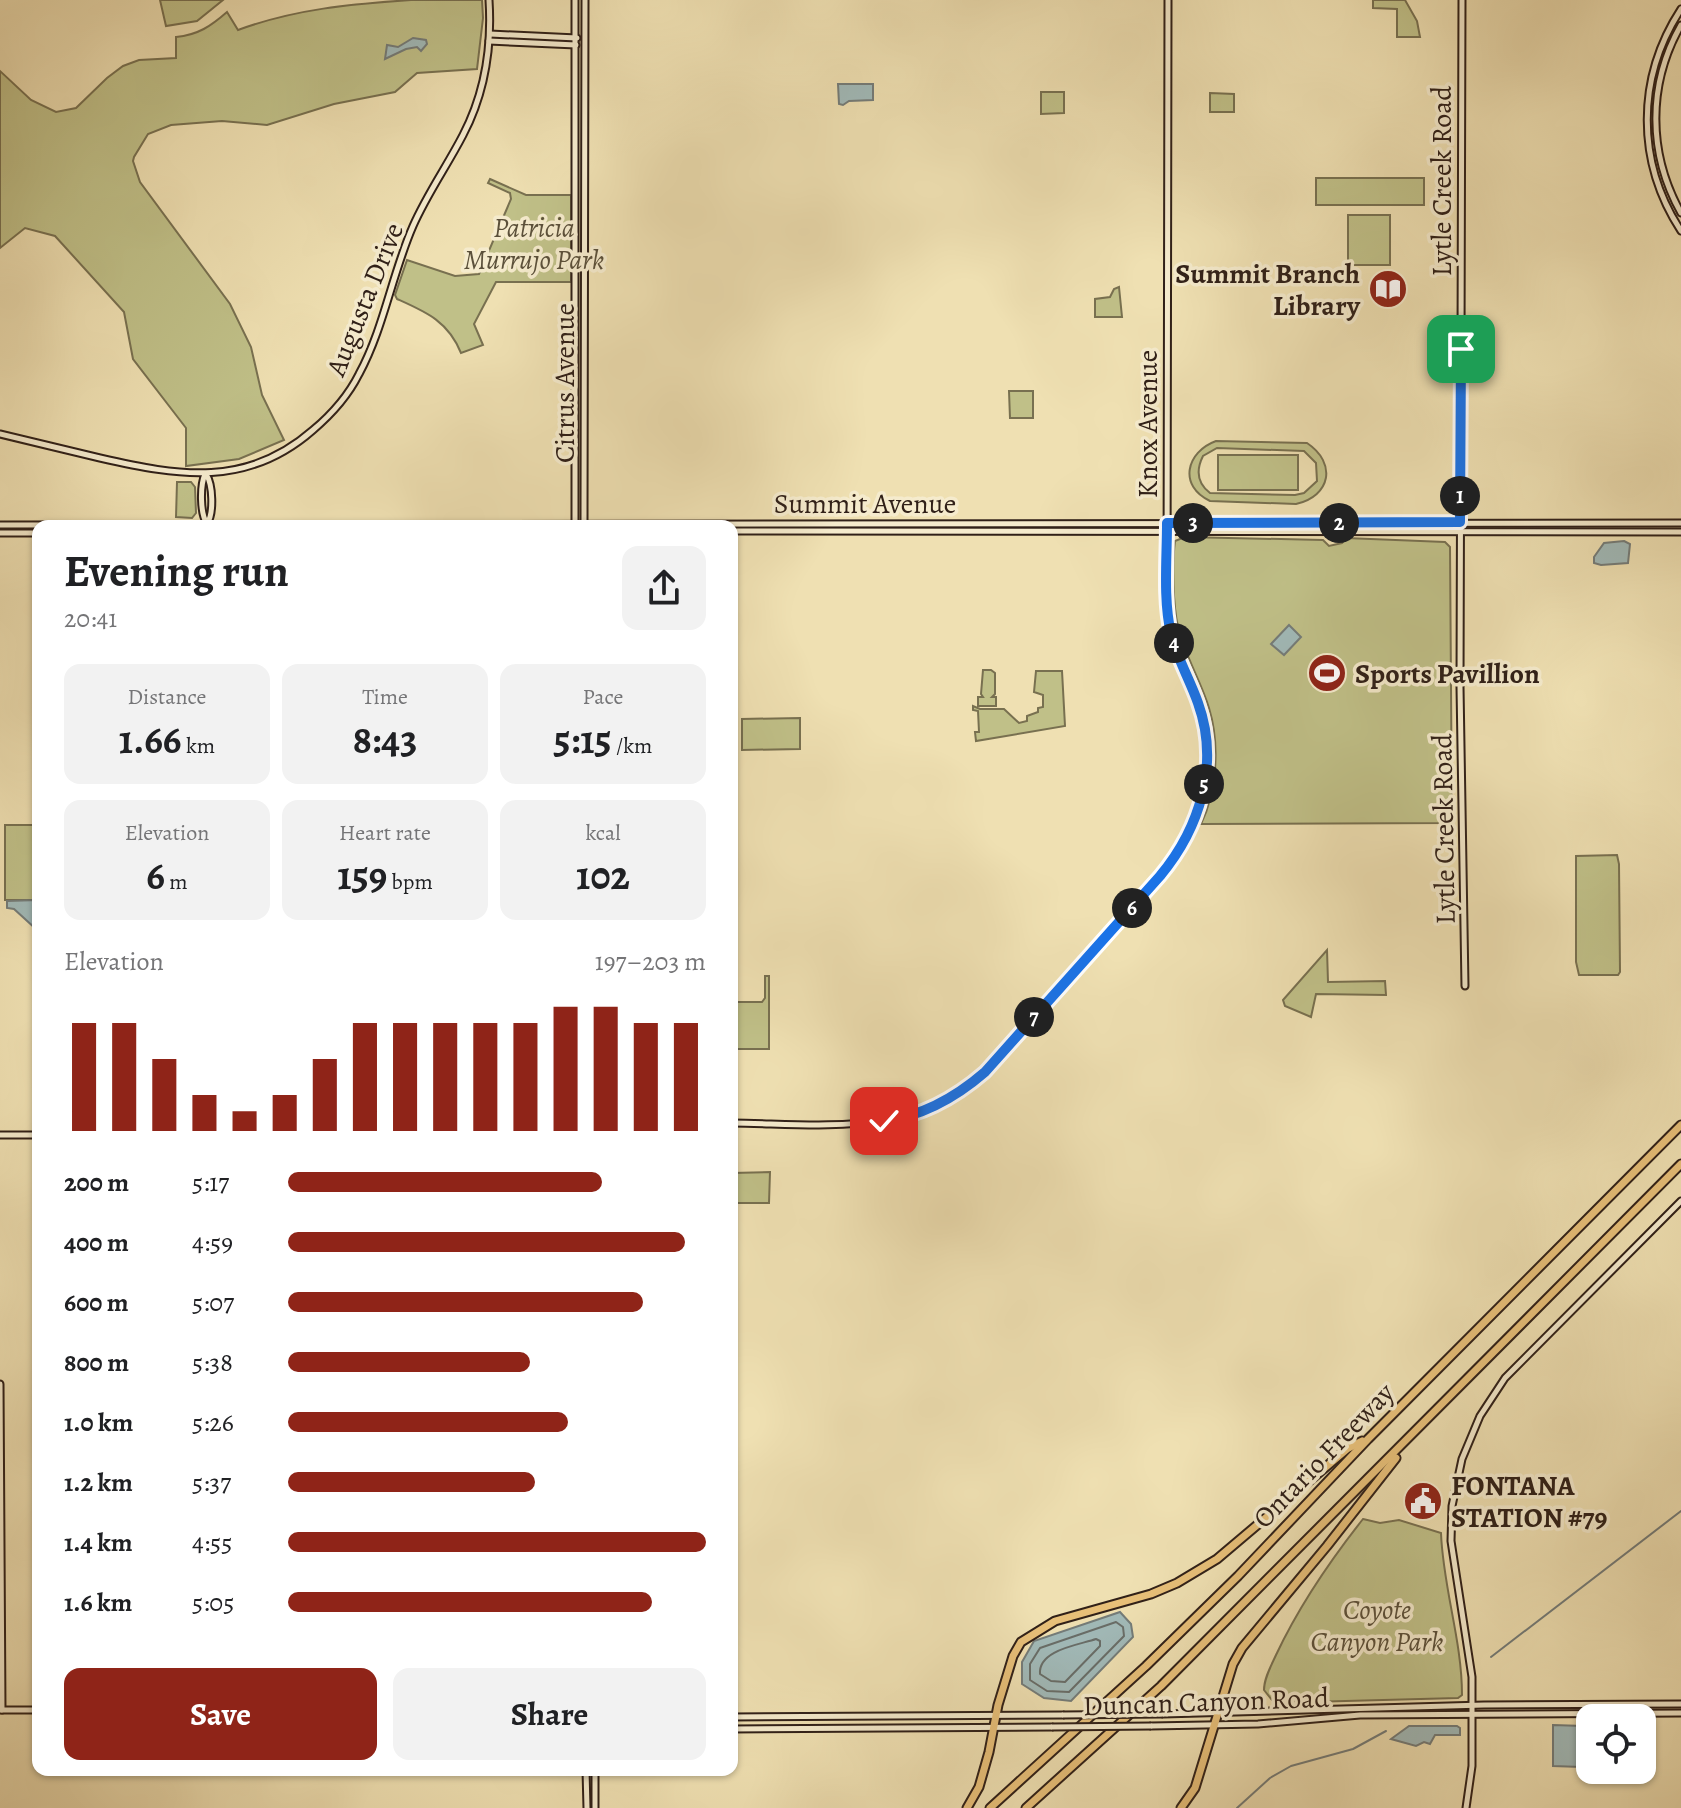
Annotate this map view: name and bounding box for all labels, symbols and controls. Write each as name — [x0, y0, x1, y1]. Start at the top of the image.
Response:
street label: Lytle Creek Road — [1423, 85, 1461, 276]
park label: Patricia Murrujo Park — [464, 209, 604, 279]
street label: Augusta Drive — [317, 217, 413, 383]
place label: Summit Branch Library — [1175, 255, 1361, 325]
library icon: Summit Branch Library — [1367, 268, 1409, 310]
street label: Citrus Avenue — [546, 303, 584, 463]
pin — [1427, 315, 1495, 383]
icon: arrive — [1439, 327, 1483, 371]
street label: Knox Avenue — [1129, 350, 1167, 498]
pin: 1 — [1440, 476, 1480, 516]
text: 1 — [1456, 481, 1464, 511]
street label: Summit Avenue — [774, 485, 956, 523]
pin: 3 — [1173, 503, 1213, 543]
pin: 2 — [1319, 503, 1359, 543]
text: 3 — [1188, 508, 1198, 538]
text: 2 — [1334, 508, 1344, 538]
text: Evening run — [64, 541, 289, 601]
button: share — [622, 546, 706, 630]
text: 20:41 — [64, 601, 117, 636]
pin: 4 — [1154, 623, 1194, 663]
text: 4 — [1169, 628, 1179, 658]
sports icon: Sports Pavillion — [1306, 652, 1348, 694]
place label: Sports Pavillion — [1355, 655, 1540, 693]
text: Distance — [128, 682, 206, 712]
text: Time — [362, 682, 408, 712]
text: Pace — [583, 682, 623, 712]
text: 1.66 — [119, 712, 182, 767]
text: 8:43 — [353, 712, 417, 767]
text: 5:15 — [554, 712, 612, 767]
text: km — [182, 731, 215, 761]
text: /km — [612, 731, 652, 761]
street label: Lytle Creek Road — [1423, 732, 1465, 925]
pin: 5 — [1184, 764, 1224, 804]
text: 5 — [1199, 769, 1209, 799]
text: Elevation — [125, 818, 209, 848]
text: Heart rate — [339, 818, 431, 848]
text: kcal — [585, 818, 621, 848]
text: 6 — [146, 848, 165, 903]
text: 159 — [337, 848, 387, 903]
text: 102 — [576, 848, 630, 903]
text: m — [165, 867, 188, 897]
text: bpm — [387, 867, 433, 897]
pin: 6 — [1112, 888, 1152, 928]
text: 6 — [1127, 893, 1137, 923]
text: Elevation — [64, 944, 164, 979]
text: 197–203 m — [595, 944, 706, 979]
pin: 7 — [1014, 997, 1054, 1037]
text: 7 — [1029, 1002, 1039, 1032]
pin — [850, 1087, 918, 1155]
icon: check — [862, 1099, 906, 1143]
text: 200 m — [64, 1165, 129, 1200]
text: 5:17 — [192, 1165, 229, 1200]
text: 400 m — [64, 1225, 129, 1260]
text: 4:59 — [192, 1225, 233, 1260]
text: 600 m — [64, 1285, 129, 1320]
text: 5:07 — [192, 1285, 234, 1320]
text: 800 m — [64, 1345, 129, 1380]
text: 5:38 — [192, 1345, 233, 1380]
street label: Ontario Freeway — [1244, 1374, 1403, 1537]
text: 1.0 km — [64, 1405, 133, 1440]
text: 5:26 — [192, 1405, 234, 1440]
text: 1.2 km — [64, 1465, 133, 1500]
text: 5:37 — [192, 1465, 231, 1500]
place label: FONTANA STATION #79 — [1451, 1467, 1608, 1537]
public building icon: FONTANA STATION #79 — [1402, 1480, 1444, 1522]
text: 1.4 km — [64, 1525, 132, 1560]
text: 4:55 — [192, 1525, 232, 1560]
text: 1.6 km — [64, 1585, 132, 1620]
text: 5:05 — [192, 1585, 234, 1620]
park label: Coyote Canyon Park — [1311, 1591, 1443, 1661]
button: Save — [64, 1668, 377, 1760]
button: Share — [393, 1668, 706, 1760]
street label: Duncan Canyon Road — [1082, 1679, 1331, 1725]
map controls — [1576, 1704, 1656, 1784]
button: locate — [1576, 1704, 1656, 1784]

